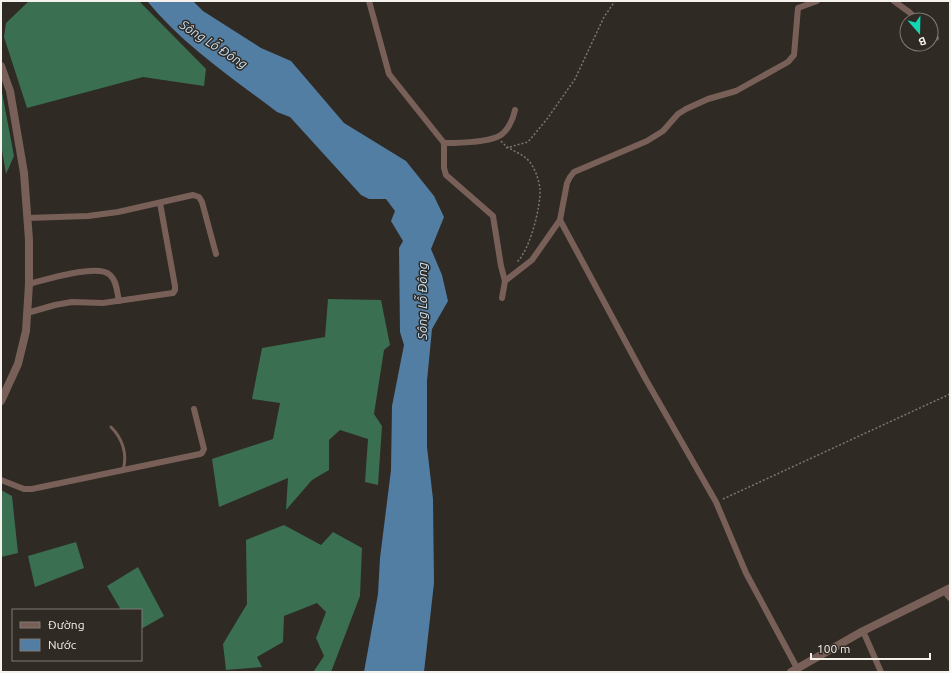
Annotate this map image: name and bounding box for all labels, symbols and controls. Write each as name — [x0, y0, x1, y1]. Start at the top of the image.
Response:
north arrow — [899, 12, 939, 52]
water label: Sông Lỗ Đông — [177, 15, 251, 71]
text: B — [917, 35, 928, 48]
water label: Sông Lỗ Đông — [414, 262, 429, 341]
legend — [12, 609, 142, 661]
text: Đường — [48, 618, 85, 631]
scale bar — [811, 635, 930, 661]
text: Nước — [48, 638, 77, 651]
text: 100 m — [817, 642, 850, 655]

